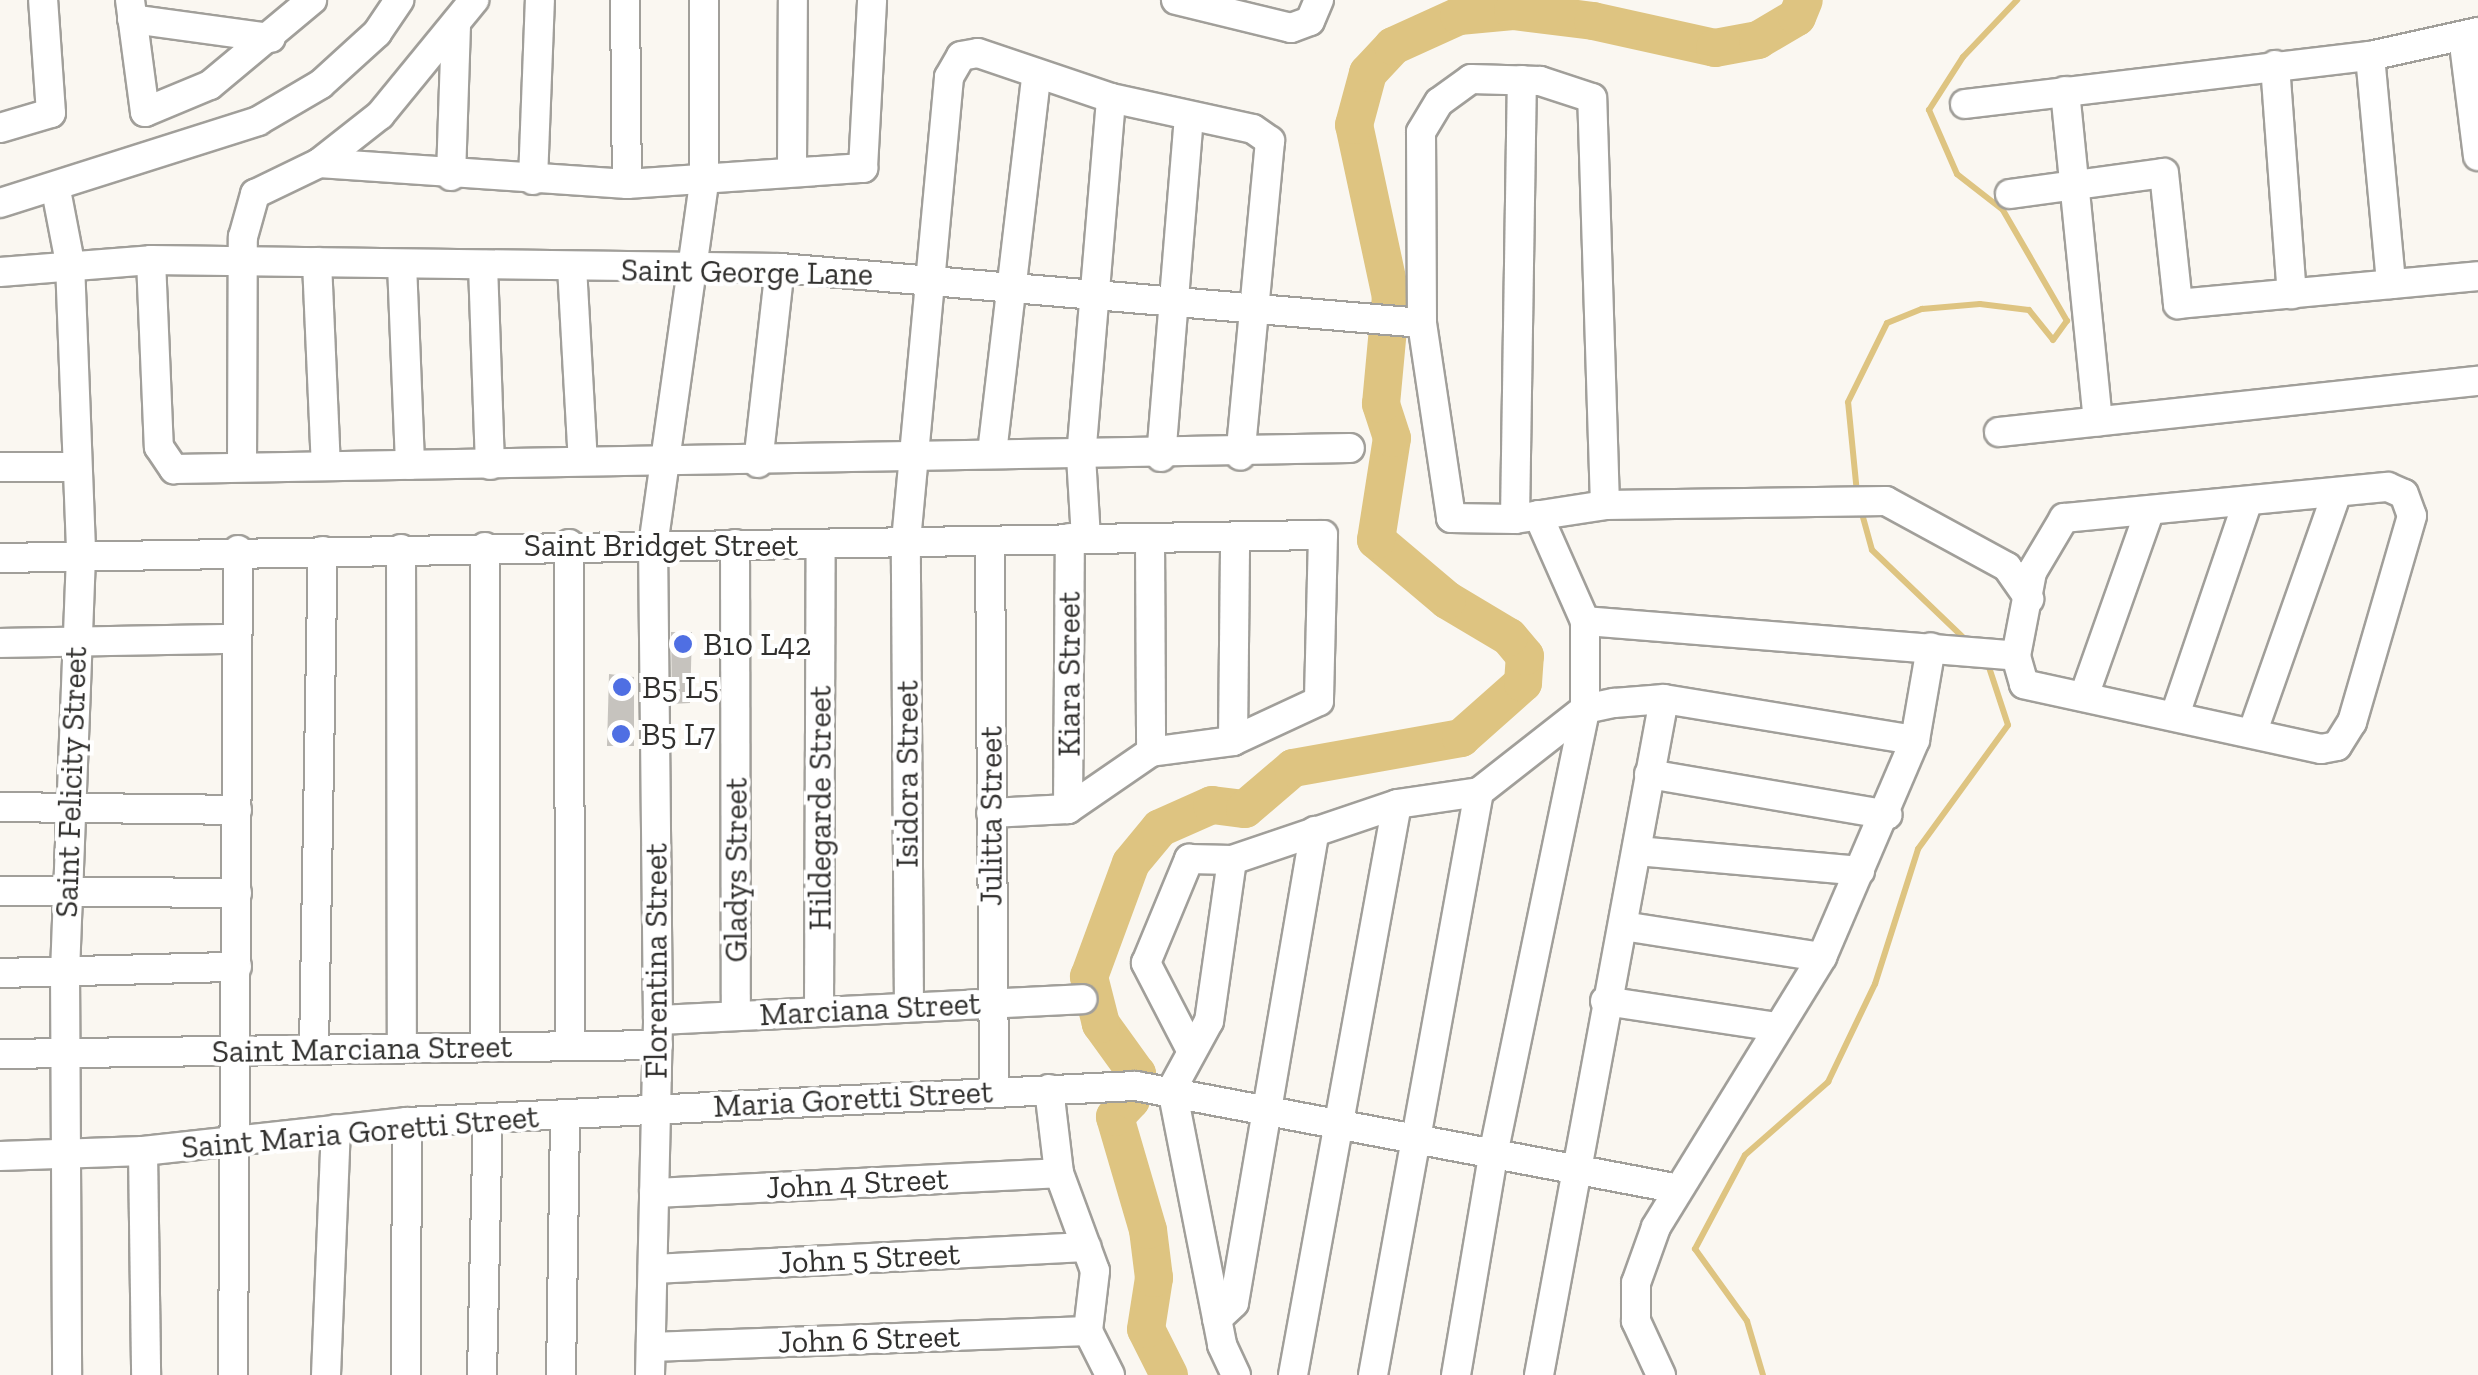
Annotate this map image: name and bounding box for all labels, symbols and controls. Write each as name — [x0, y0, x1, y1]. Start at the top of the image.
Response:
street label: Saint George Lane — [621, 251, 873, 293]
street label: Saint Bridget Street — [524, 526, 798, 564]
street label: Kiara Street — [1050, 591, 1088, 757]
place label: B10 L42 — [703, 625, 812, 663]
marker: B10 L42 — [672, 633, 694, 655]
street label: Saint Felicity Street — [47, 645, 95, 919]
place label: B5 L5 — [642, 668, 719, 706]
marker: B5 L5 — [611, 676, 633, 698]
street label: Isidora Street — [888, 680, 926, 868]
street label: Hildegarde Street — [801, 686, 839, 930]
place label: B5 L7 — [641, 715, 715, 753]
marker: B5 L7 — [610, 723, 632, 745]
street label: Julitta Street — [972, 726, 1010, 906]
street label: Gladys Street — [717, 778, 755, 962]
street label: Florentina Street — [637, 843, 675, 1079]
street label: Marciana Street — [758, 984, 982, 1034]
street label: Saint Marciana Street — [212, 1027, 512, 1071]
street label: Maria Goretti Street — [712, 1073, 994, 1125]
street label: Saint Maria Goretti Street — [180, 1097, 540, 1167]
street label: John 4 Street — [765, 1159, 949, 1207]
street label: John 5 Street — [777, 1234, 961, 1282]
street label: John 6 Street — [777, 1317, 961, 1361]

